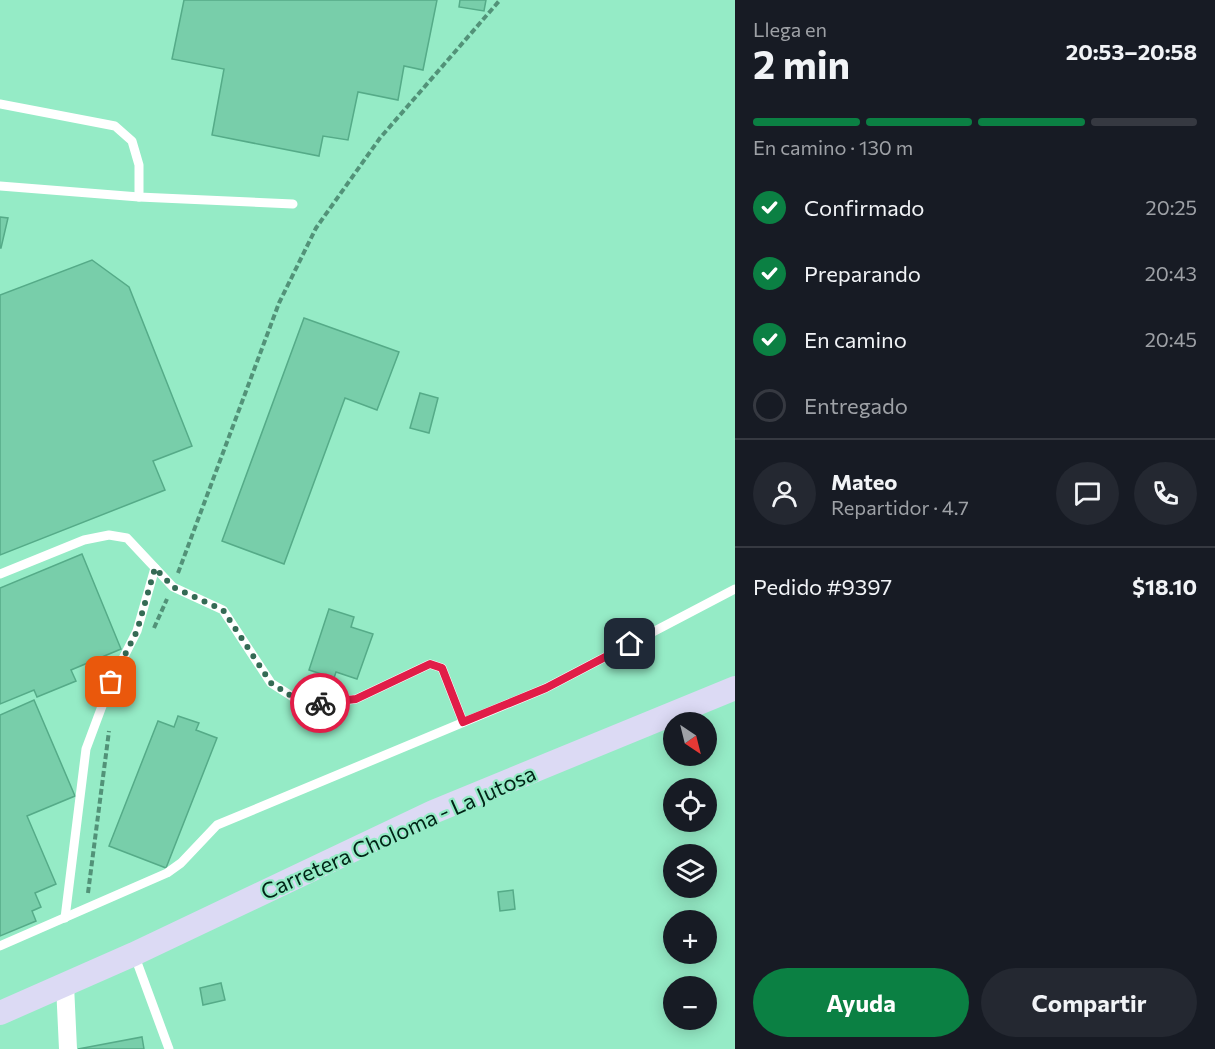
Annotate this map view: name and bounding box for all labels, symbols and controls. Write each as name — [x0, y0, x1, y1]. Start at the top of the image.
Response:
text: Llega en — [753, 17, 827, 41]
text: 20:53–20:58 — [1066, 38, 1197, 65]
text: 2 min — [753, 39, 850, 87]
text: En camino · 130 m — [753, 135, 913, 159]
icon: check — [753, 191, 786, 224]
text: Confirmado — [804, 194, 925, 221]
text: 20:25 — [1146, 195, 1197, 219]
icon: check — [753, 257, 786, 290]
text: Preparando — [804, 260, 921, 287]
text: 20:43 — [1145, 261, 1197, 285]
icon: check — [753, 323, 786, 356]
text: En camino — [804, 326, 907, 353]
text: 20:45 — [1145, 327, 1197, 351]
text: Entregado — [804, 392, 908, 419]
button: person — [753, 462, 816, 525]
button: chat — [1056, 462, 1119, 525]
button: phone — [1134, 462, 1197, 525]
text: Mateo — [831, 468, 898, 495]
text: Repartidor · 4.7 — [831, 495, 969, 519]
text: Pedido #9397 — [753, 573, 892, 600]
text: $18.10 — [1132, 573, 1197, 600]
pin — [604, 618, 655, 669]
icon: home — [613, 627, 646, 660]
pin — [85, 656, 136, 707]
icon: bag — [94, 665, 127, 698]
courier — [290, 673, 350, 733]
icon: bike — [304, 687, 337, 720]
north arrow — [663, 712, 717, 766]
map controls — [663, 712, 717, 1030]
street label: Carretera Choloma - La Jutosa — [256, 759, 540, 905]
button: locate — [663, 778, 717, 832]
button: layers — [663, 844, 717, 898]
button: + — [663, 910, 717, 964]
button: Ayuda — [753, 968, 969, 1037]
button: Compartir — [981, 968, 1197, 1037]
button: − — [663, 976, 717, 1030]

